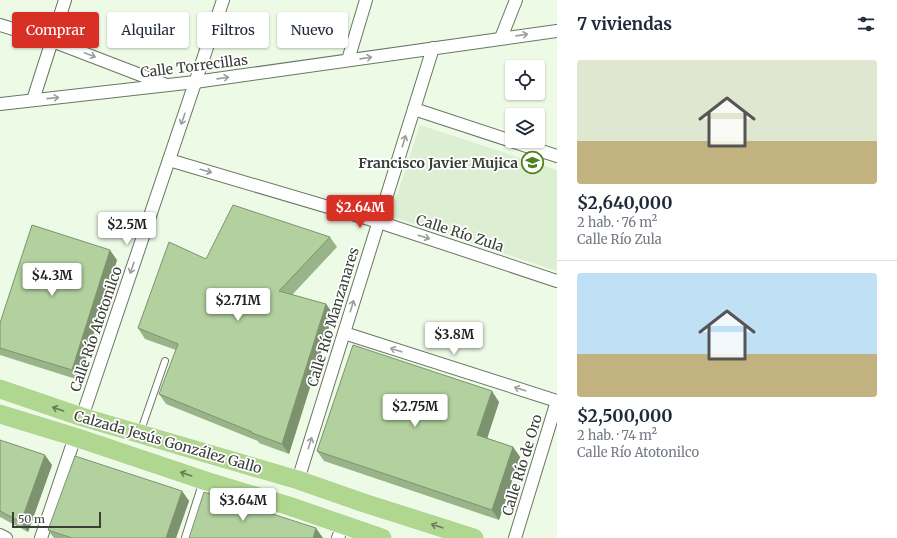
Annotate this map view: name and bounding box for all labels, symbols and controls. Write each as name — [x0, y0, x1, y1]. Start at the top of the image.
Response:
chip: Comprar — [12, 12, 99, 48]
chip: Alquilar — [107, 12, 189, 48]
chip: Filtros — [197, 12, 269, 48]
chip: Nuevo — [277, 12, 348, 48]
text: 7 viviendas — [577, 13, 672, 35]
icon: filters — [855, 13, 877, 35]
one-way arrow — [516, 31, 529, 39]
street label: Calle Torrecillas — [139, 50, 249, 82]
one-way arrow — [83, 52, 95, 60]
one-way arrow — [359, 54, 372, 61]
map controls — [505, 60, 545, 148]
button: locate — [505, 60, 545, 100]
one-way arrow — [216, 74, 229, 82]
icon: home — [691, 86, 763, 158]
one-way arrow — [46, 94, 59, 101]
button: layers — [505, 108, 545, 148]
one-way arrow — [179, 112, 186, 125]
one-way arrow — [401, 135, 408, 148]
school or university icon: Francisco Javier Mujica — [520, 150, 546, 176]
place label: Francisco Javier Mujica — [358, 154, 518, 172]
one-way arrow — [200, 168, 213, 175]
text: $2,640,000 — [577, 192, 672, 214]
pin: $2.64M — [327, 195, 393, 229]
text: $2.64M — [336, 199, 384, 216]
street label: Calle Río Zula — [414, 210, 507, 256]
pin: $2.5M — [99, 212, 155, 246]
text: 2 hab. · 76 m² — [577, 214, 657, 231]
text: $2.5M — [107, 216, 147, 233]
text: Calle Río Zula — [577, 231, 662, 248]
one-way arrow — [418, 234, 431, 241]
street label: Calle Río Manzanares — [303, 245, 363, 389]
one-way arrow — [128, 262, 136, 274]
pin: $4.3M — [24, 263, 80, 297]
street label: Calle Río Atotonilco — [66, 264, 126, 394]
text: $4.3M — [32, 267, 72, 284]
pin: $2.71M — [205, 288, 271, 322]
text: $2.71M — [215, 292, 261, 309]
icon: home — [691, 299, 763, 371]
one-way arrow — [349, 300, 357, 312]
pin: $3.8M — [426, 322, 482, 356]
text: $3.8M — [434, 326, 474, 343]
one-way arrow — [390, 346, 403, 353]
one-way arrow — [514, 385, 526, 393]
pin: $2.75M — [382, 394, 448, 428]
text: $2.75M — [392, 398, 438, 415]
one-way arrow — [52, 405, 65, 412]
text: $2,500,000 — [577, 405, 673, 427]
street label: Calzada Jesús González Gallo — [72, 407, 264, 477]
street label: Calle Río de Oro — [498, 412, 546, 518]
text: 2 hab. · 74 m² — [577, 427, 657, 444]
one-way arrow — [307, 437, 314, 450]
text: Calle Río Atotonilco — [577, 444, 699, 461]
one-way arrow — [179, 470, 192, 477]
pin: $3.64M — [210, 488, 276, 522]
text: $3.64M — [219, 492, 267, 509]
scale bar — [12, 510, 101, 529]
text: 50 m — [18, 512, 45, 526]
one-way arrow — [430, 522, 443, 529]

